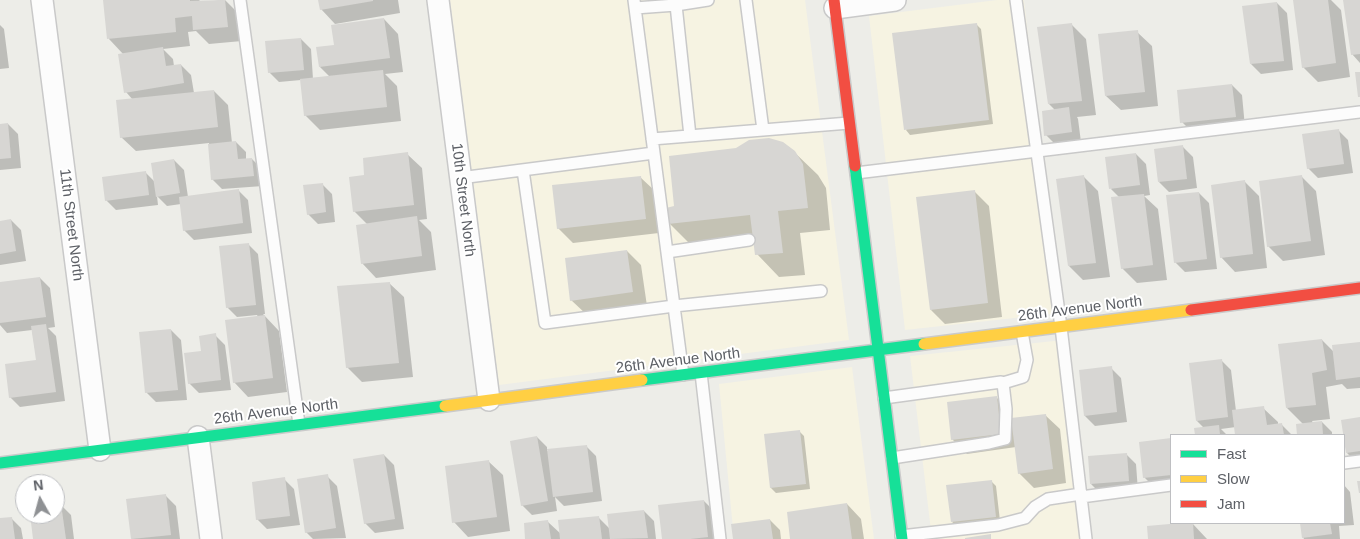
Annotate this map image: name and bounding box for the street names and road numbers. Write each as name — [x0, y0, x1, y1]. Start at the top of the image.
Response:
street label: 10th Street North — [447, 142, 479, 258]
street label: 11th Street North — [55, 168, 87, 282]
street label: 26th Avenue North — [1017, 292, 1143, 326]
street label: 26th Avenue North — [615, 344, 741, 378]
street label: 26th Avenue North — [213, 395, 339, 429]

